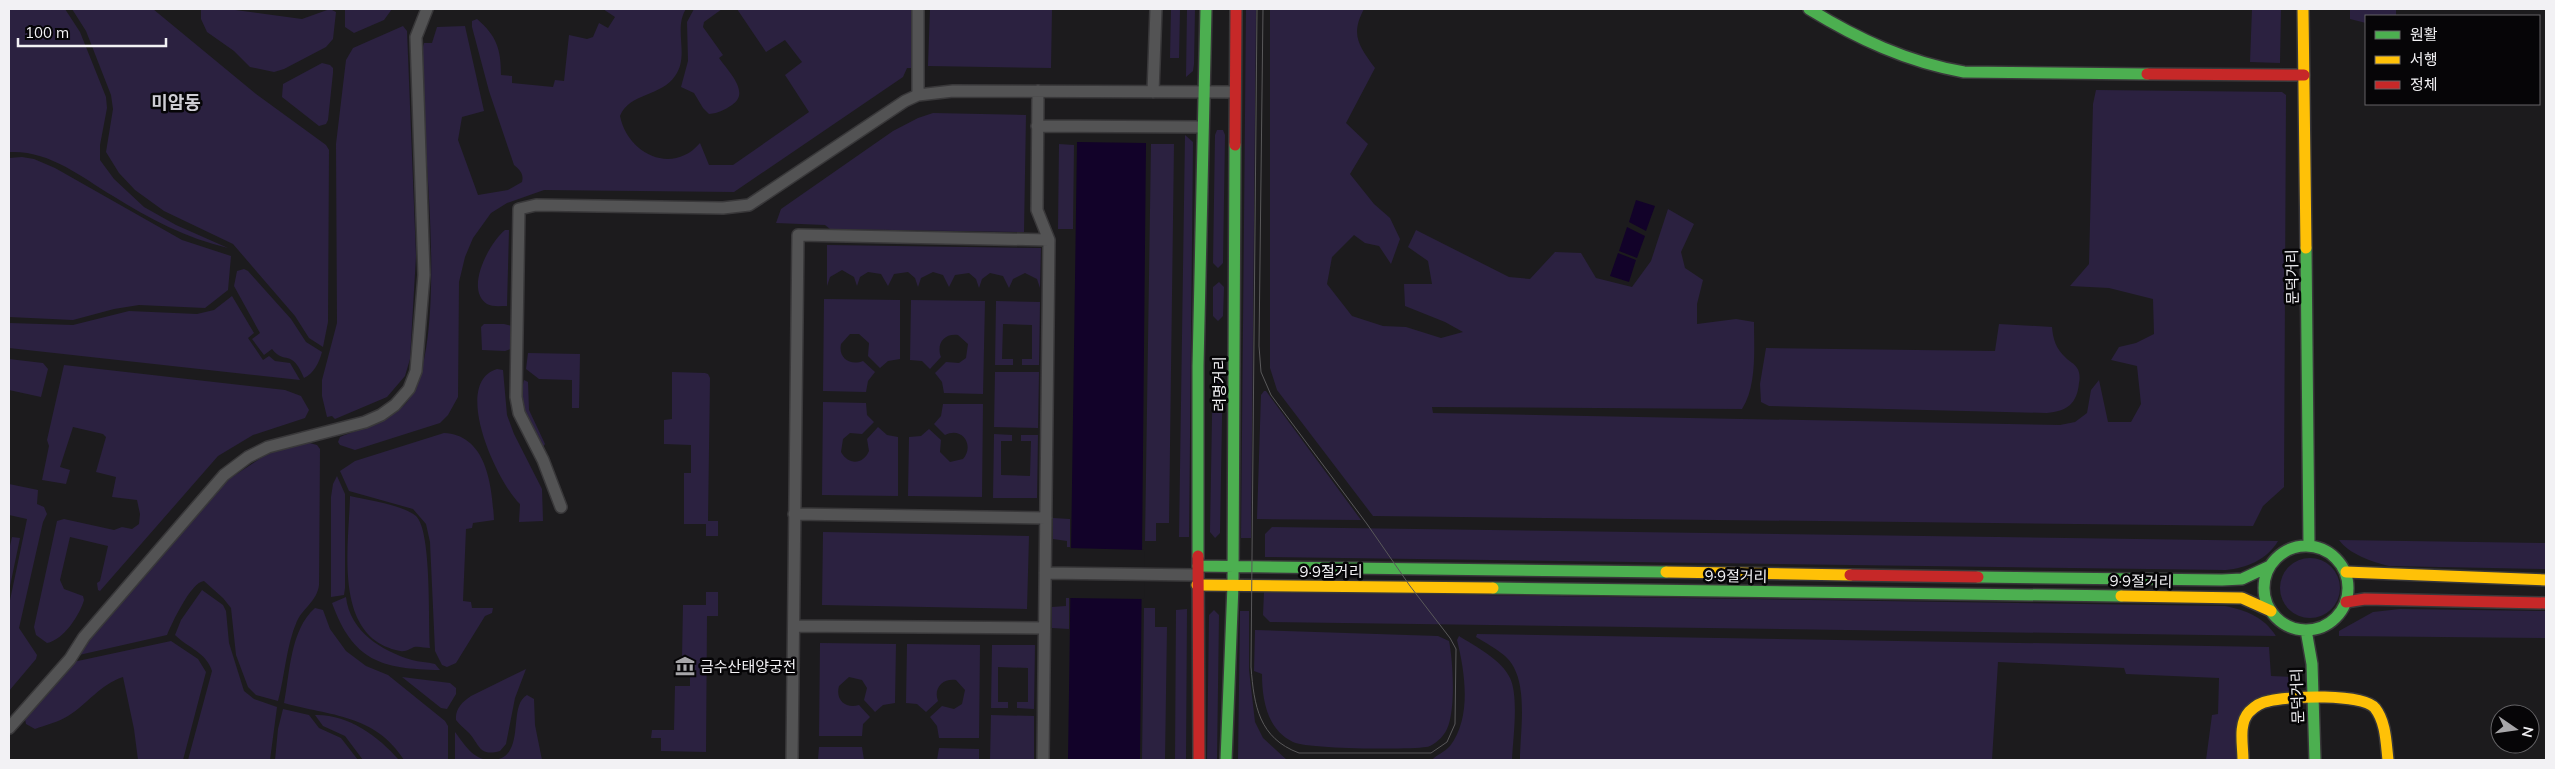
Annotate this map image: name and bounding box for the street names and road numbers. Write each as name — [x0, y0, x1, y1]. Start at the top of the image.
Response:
street label: 문덕거리 — [2282, 249, 2302, 305]
street label: 려명거리 — [1210, 356, 1229, 412]
street label: 9·9절거리 — [1300, 562, 1362, 581]
street label: 9·9절거리 — [1704, 566, 1768, 586]
street label: 9·9절거리 — [2109, 571, 2173, 591]
street label: 문덕거리 — [2287, 668, 2307, 724]

